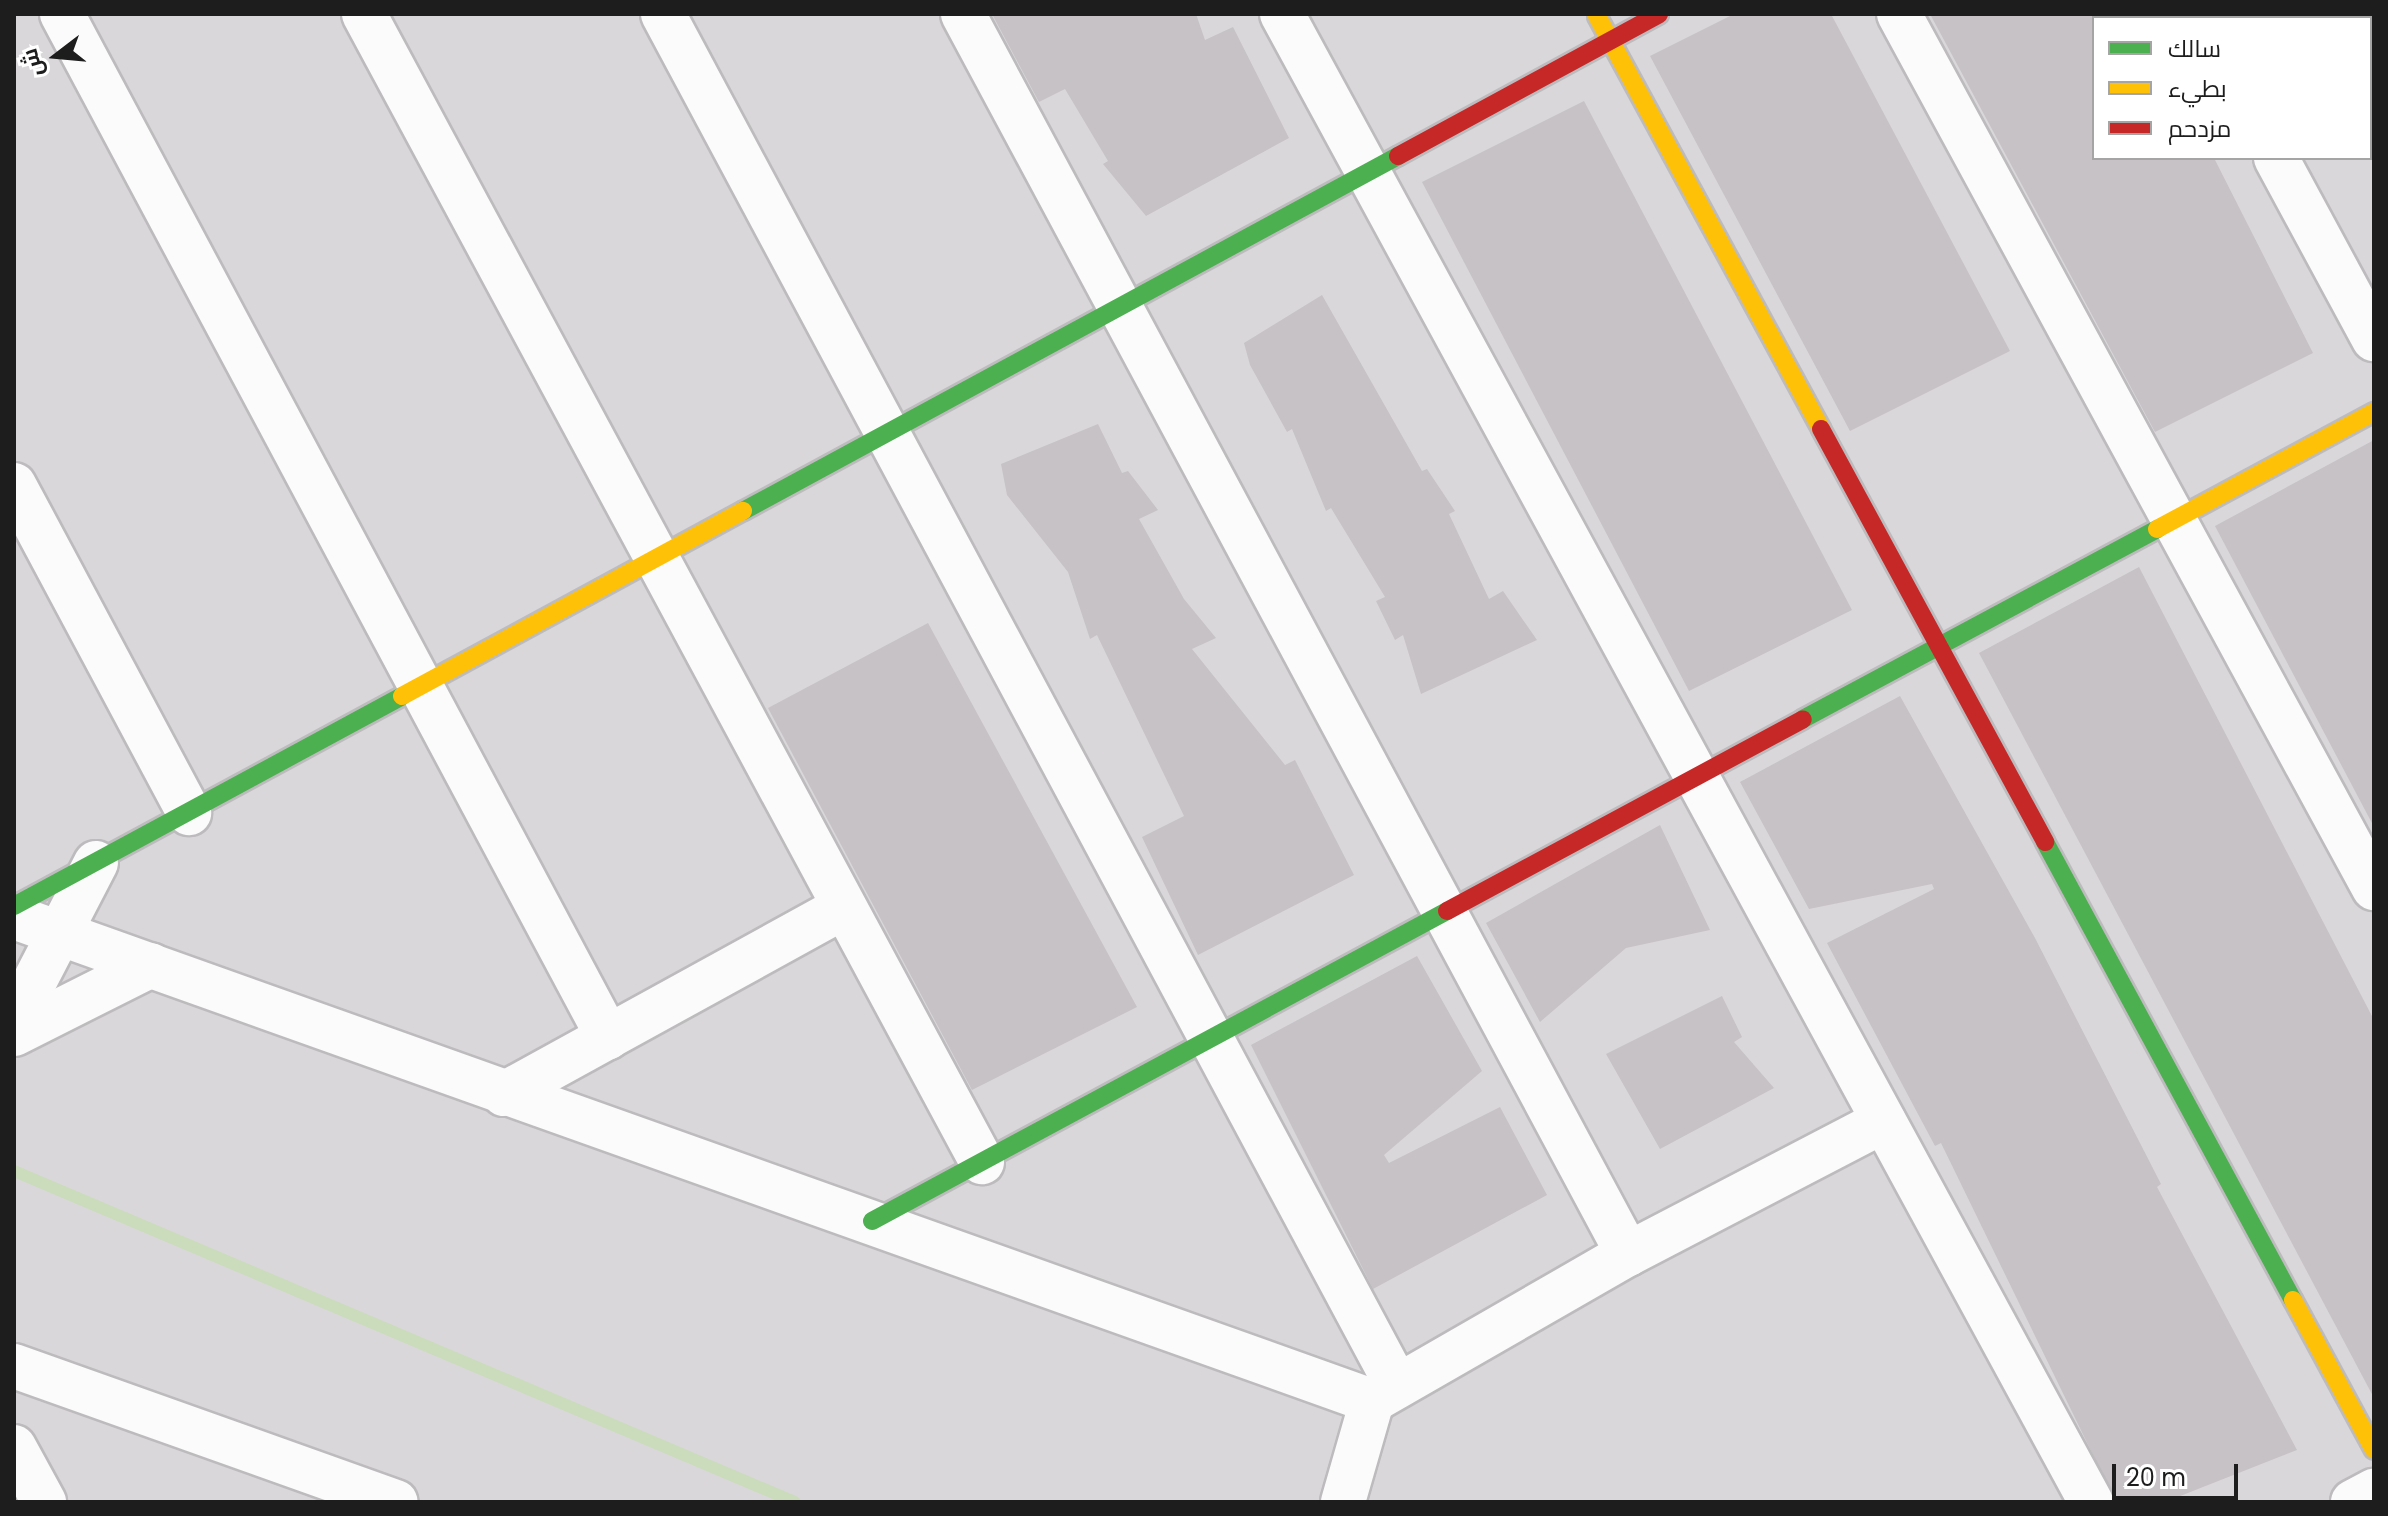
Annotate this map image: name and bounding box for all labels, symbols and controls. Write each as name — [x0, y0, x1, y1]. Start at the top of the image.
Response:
north arrow — [16, 16, 96, 96]
legend — [2092, 16, 2372, 160]
text: سالك — [2168, 32, 2221, 65]
text: ش — [14, 45, 51, 81]
text: بطيء — [2168, 72, 2227, 105]
text: مزدحم — [2168, 112, 2231, 145]
scale bar — [2116, 1448, 2242, 1498]
text: 20 m — [2126, 1461, 2186, 1494]

